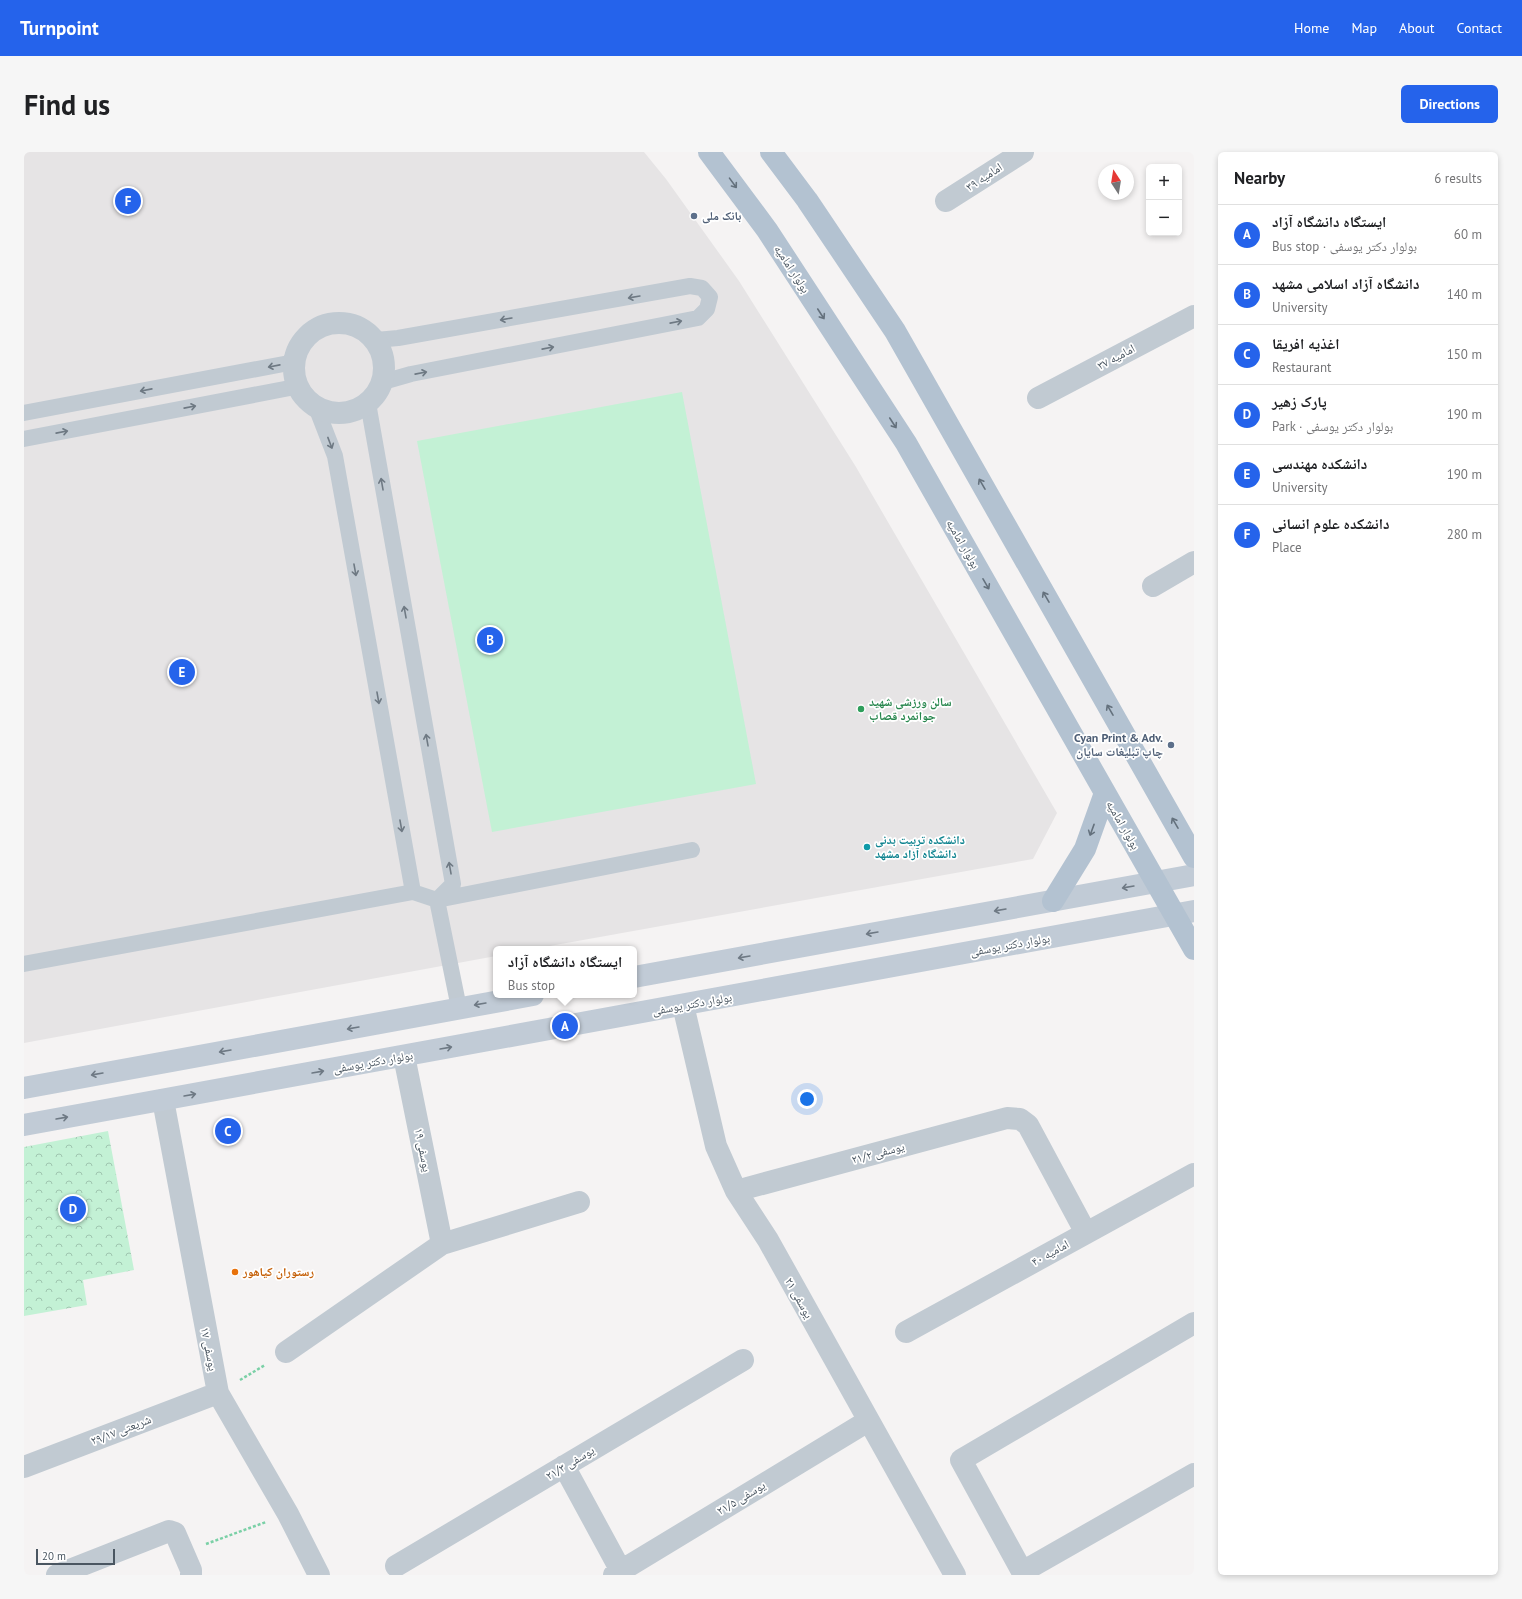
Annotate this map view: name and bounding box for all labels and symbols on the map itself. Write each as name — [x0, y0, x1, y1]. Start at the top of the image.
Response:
street label: امامیه ۳۹ — [963, 159, 1005, 194]
north arrow — [1098, 164, 1134, 200]
one-way arrow — [728, 178, 737, 189]
pin: F — [115, 186, 141, 216]
place label: بانک ملی — [702, 208, 741, 224]
marker: بانک ملی — [689, 211, 699, 221]
street label: بولوار امامیه — [771, 242, 814, 296]
one-way arrow — [628, 293, 641, 301]
one-way arrow — [817, 308, 825, 319]
one-way arrow — [500, 315, 513, 323]
one-way arrow — [669, 318, 682, 326]
street label: امامیه ۳۷ — [1094, 340, 1137, 373]
one-way arrow — [541, 343, 554, 351]
one-way arrow — [268, 362, 281, 370]
one-way arrow — [414, 368, 427, 376]
one-way arrow — [140, 387, 153, 395]
one-way arrow — [183, 403, 196, 411]
one-way arrow — [889, 417, 897, 429]
one-way arrow — [55, 427, 68, 435]
one-way arrow — [326, 437, 334, 449]
one-way arrow — [378, 478, 386, 491]
one-way arrow — [977, 478, 985, 490]
street label: بولوار امامیه — [943, 516, 984, 571]
one-way arrow — [351, 564, 359, 577]
one-way arrow — [982, 578, 990, 590]
one-way arrow — [1042, 591, 1050, 603]
one-way arrow — [400, 606, 408, 619]
pin: B — [477, 625, 503, 655]
pin: E — [169, 657, 195, 687]
one-way arrow — [374, 692, 382, 705]
place label: سالن ورزشی شهید جوانمرد قصاب — [869, 694, 952, 723]
marker: سالن ورزشی شهید جوانمرد قصاب — [856, 704, 866, 714]
one-way arrow — [1106, 704, 1114, 716]
place label: Cyan Print & Adv. چاپ تبلیغات سایان — [1074, 730, 1163, 760]
one-way arrow — [423, 734, 431, 747]
marker: Cyan Print & Adv. چاپ تبلیغات سایان — [1166, 740, 1176, 750]
street label: بولوار امامیه — [1103, 797, 1144, 852]
one-way arrow — [1170, 817, 1178, 829]
one-way arrow — [398, 819, 406, 832]
one-way arrow — [1087, 824, 1095, 836]
place label: دانشکده تربیت بدنی دانشگاه آزاد مشهد — [875, 832, 965, 861]
marker: دانشکده تربیت بدنی دانشگاه آزاد مشهد — [862, 842, 872, 852]
one-way arrow — [446, 862, 454, 875]
one-way arrow — [1122, 883, 1135, 891]
one-way arrow — [994, 906, 1007, 914]
one-way arrow — [866, 930, 879, 938]
street label: بولوار دکتر یوسفی — [969, 930, 1051, 959]
one-way arrow — [738, 953, 751, 961]
street label: بولوار دکتر یوسفی — [651, 989, 733, 1018]
one-way arrow — [474, 1001, 487, 1009]
pin: A — [552, 1011, 578, 1041]
one-way arrow — [346, 1024, 359, 1032]
one-way arrow — [439, 1044, 452, 1052]
one-way arrow — [218, 1047, 231, 1055]
street label: بولوار دکتر یوسفی — [332, 1047, 414, 1076]
one-way arrow — [311, 1067, 324, 1075]
one-way arrow — [91, 1071, 104, 1079]
your location — [797, 1089, 817, 1109]
one-way arrow — [183, 1090, 196, 1098]
one-way arrow — [55, 1113, 68, 1121]
pin: C — [215, 1116, 241, 1146]
street label: یوسفی ۱۹ — [412, 1127, 435, 1173]
street label: یوسفی ۲۱/۲ — [850, 1138, 906, 1167]
pin: D — [60, 1194, 86, 1224]
street label: امامیه ۴۰ — [1028, 1236, 1071, 1269]
place label: رستوران کیاهور — [242, 1264, 314, 1280]
marker: رستوران کیاهور — [230, 1267, 240, 1277]
street label: یوسفی ۲۱ — [782, 1275, 817, 1321]
street label: یوسفی ۱۷ — [198, 1326, 221, 1372]
street label: شریعتی ۲۹/۱۷ — [89, 1411, 153, 1448]
street label: یوسفی ۲۱/۳ — [543, 1442, 597, 1483]
street label: یوسفی ۲۱/۵ — [714, 1477, 768, 1518]
scale bar — [36, 1547, 115, 1566]

